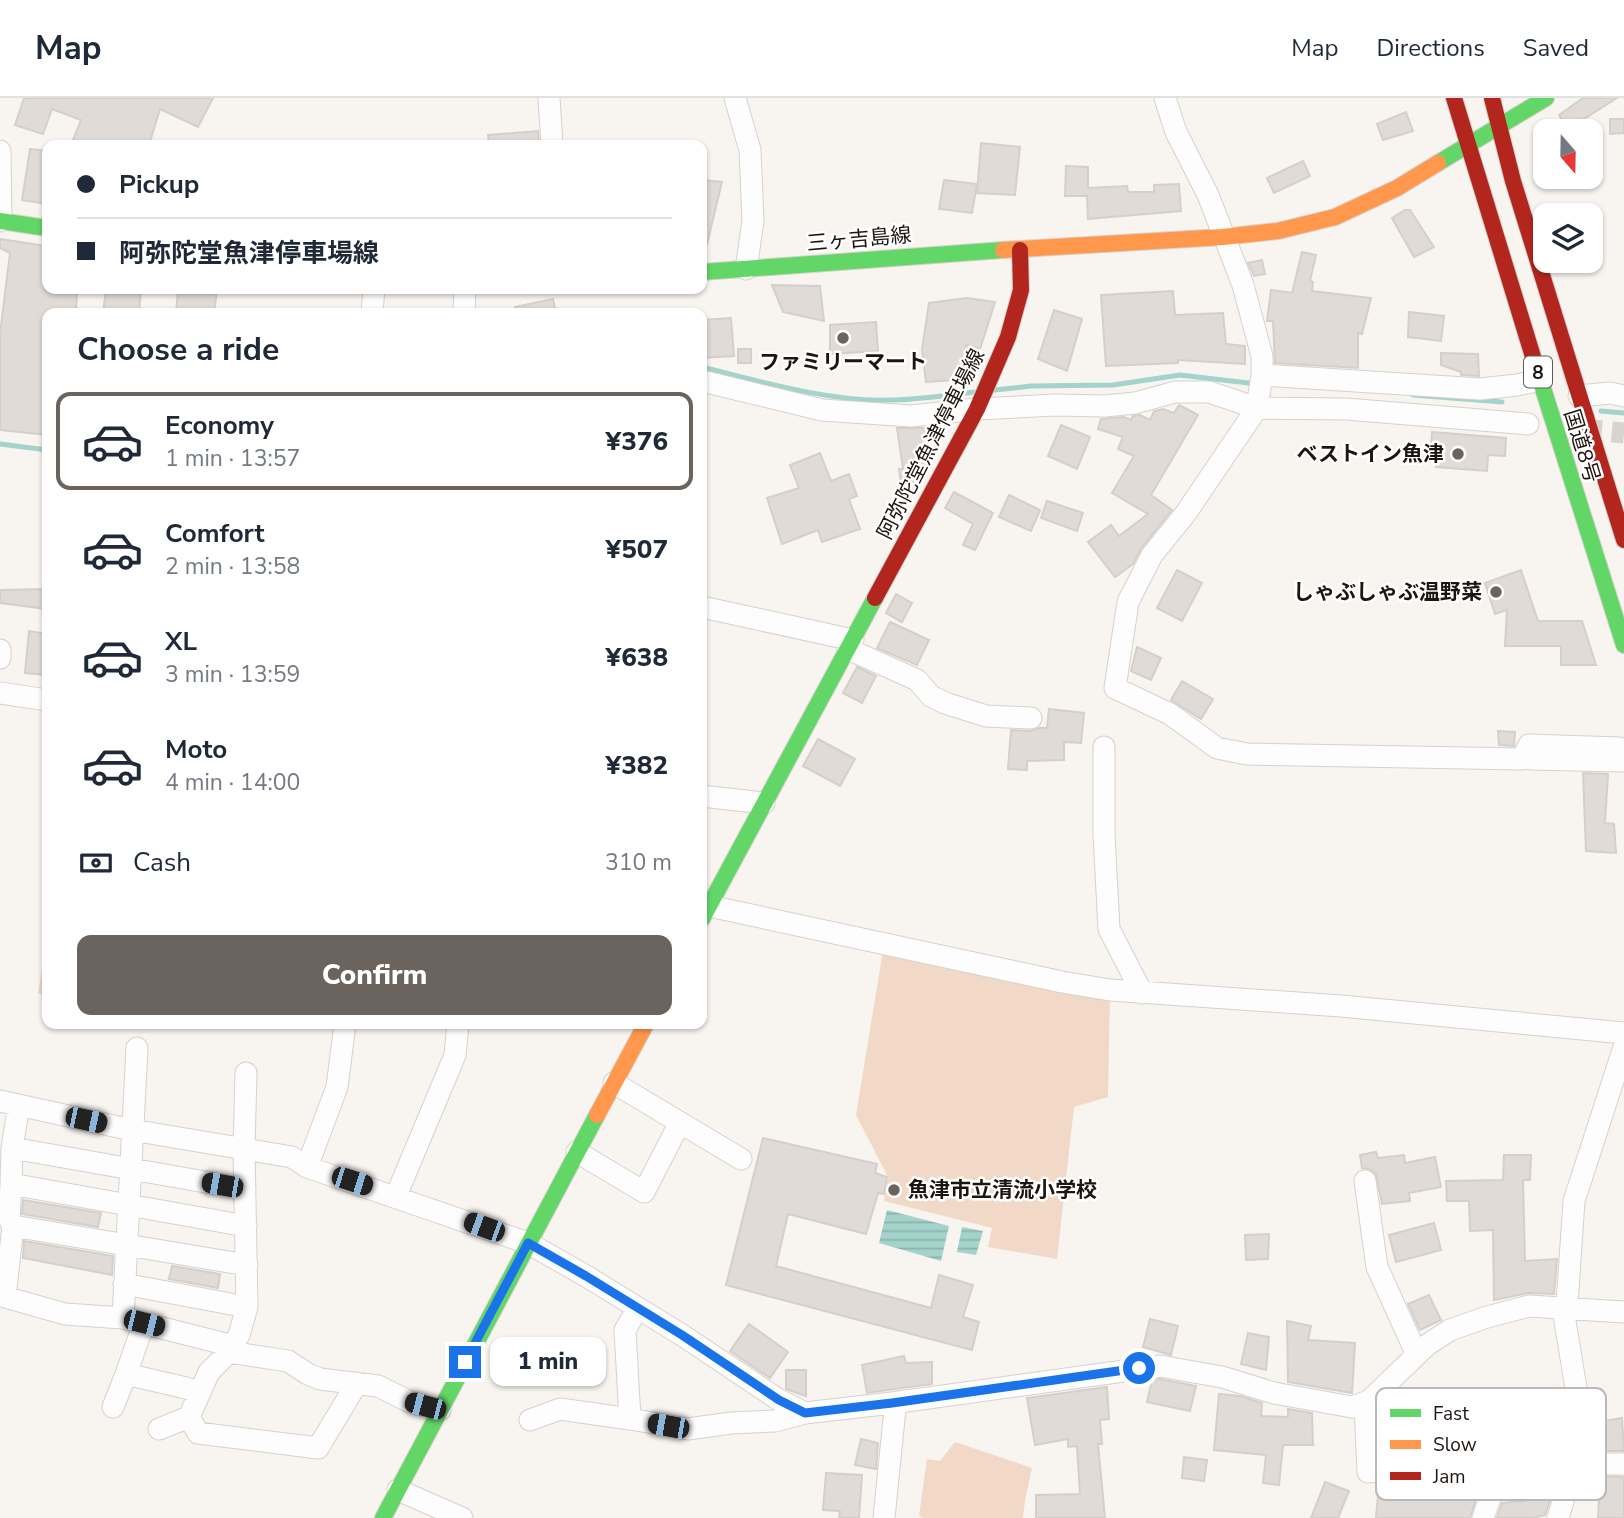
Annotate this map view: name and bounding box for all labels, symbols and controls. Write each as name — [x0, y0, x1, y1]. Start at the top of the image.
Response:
text: Map — [35, 26, 102, 71]
text: Map — [1291, 32, 1338, 64]
text: Directions — [1376, 32, 1485, 64]
text: Saved — [1523, 32, 1589, 64]
north arrow — [1533, 119, 1603, 189]
map controls — [1533, 119, 1603, 273]
text: Pickup — [119, 167, 199, 202]
button: layers — [1533, 203, 1603, 273]
street label: 三ヶ吉島線 — [805, 220, 913, 258]
text: 阿弥陀堂魚津停車場線 — [119, 236, 379, 271]
text: Choose a ride — [77, 328, 279, 371]
marker: ファミリーマート — [835, 330, 851, 346]
street label: 阿弥陀堂魚津停車場線 — [871, 344, 991, 544]
place label: ファミリーマート — [759, 348, 927, 376]
road number: 8 — [1524, 356, 1552, 388]
street label: 国道8号 — [1558, 406, 1606, 486]
text: Economy — [165, 408, 274, 443]
icon: car — [81, 410, 144, 473]
text: ¥376 — [606, 424, 668, 459]
place label: ベストイン魚津 — [1297, 440, 1444, 468]
text: 1 min · 13:57 — [165, 443, 300, 474]
marker: ベストイン魚津 — [1450, 446, 1466, 462]
text: Comfort — [165, 516, 265, 551]
icon: car — [81, 518, 144, 581]
text: ¥507 — [606, 532, 668, 567]
text: 2 min · 13:58 — [165, 551, 300, 582]
place label: しゃぶしゃぶ温野菜 — [1293, 578, 1482, 606]
marker: しゃぶしゃぶ温野菜 — [1488, 584, 1504, 600]
text: XL — [165, 624, 197, 659]
icon: car — [81, 626, 144, 689]
text: ¥638 — [606, 640, 668, 675]
text: 3 min · 13:59 — [165, 659, 300, 690]
text: Moto — [165, 732, 227, 767]
icon: car — [81, 734, 144, 797]
text: ¥382 — [606, 748, 668, 783]
text: 4 min · 14:00 — [165, 767, 300, 798]
icon: cash — [77, 844, 115, 882]
text: Cash — [133, 845, 191, 880]
text: 310 m — [605, 847, 672, 878]
button: Confirm — [77, 935, 672, 1015]
car — [64, 1105, 109, 1135]
car — [329, 1165, 376, 1197]
car — [200, 1171, 245, 1199]
place label: 魚津市立清流小学校 — [908, 1176, 1097, 1204]
marker: 魚津市立清流小学校 — [886, 1182, 902, 1198]
car — [461, 1210, 508, 1244]
car — [122, 1308, 167, 1338]
callout: 1 min — [490, 1338, 605, 1386]
route end — [449, 1346, 481, 1378]
text: 1 min — [518, 1346, 578, 1377]
route start — [1123, 1352, 1155, 1384]
legend — [1376, 1388, 1606, 1500]
car — [402, 1390, 449, 1422]
text: Fast — [1433, 1401, 1469, 1427]
car — [646, 1412, 691, 1440]
text: Slow — [1433, 1432, 1477, 1458]
text: Jam — [1432, 1464, 1466, 1490]

